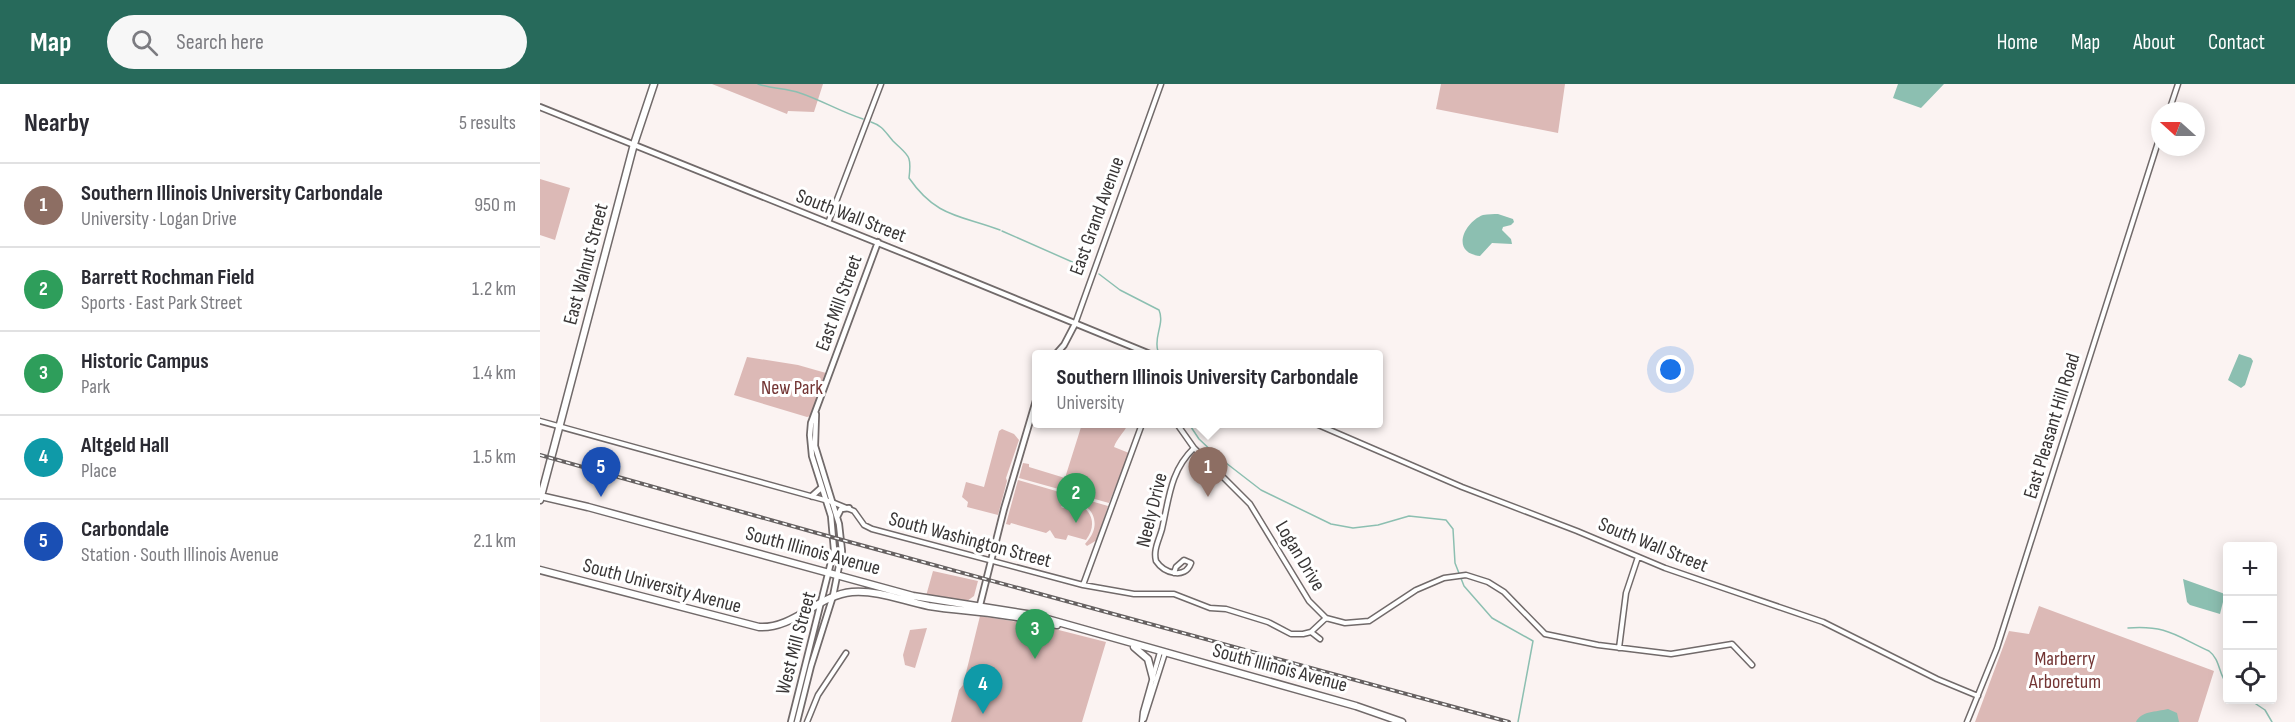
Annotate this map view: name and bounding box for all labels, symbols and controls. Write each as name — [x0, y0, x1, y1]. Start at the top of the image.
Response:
search box — [107, 15, 527, 69]
text: Map — [30, 26, 71, 59]
icon: search — [128, 26, 161, 59]
text: Search here — [176, 29, 264, 56]
text: Home — [1997, 30, 2038, 55]
text: Map — [2071, 30, 2100, 55]
text: About — [2133, 30, 2175, 55]
text: Contact — [2208, 30, 2265, 55]
north arrow — [2151, 102, 2205, 156]
text: Nearby — [24, 108, 90, 139]
text: 5 results — [459, 111, 516, 135]
street label: East Grand Avenue — [1064, 154, 1130, 278]
text: Southern Illinois University Carbondale — [81, 180, 383, 207]
street label: South Wall Street — [793, 184, 909, 248]
text: 1 — [40, 193, 47, 217]
text: 950 m — [474, 193, 516, 217]
street label: East Walnut Street — [558, 201, 614, 327]
text: University · Logan Drive — [81, 207, 237, 231]
street label: East Mill Street — [811, 252, 867, 354]
text: Barrett Rochman Field — [81, 264, 254, 291]
text: 2 — [39, 277, 48, 301]
text: 1.2 km — [472, 277, 516, 301]
text: Sports · East Park Street — [81, 291, 242, 315]
text: Historic Campus — [81, 348, 209, 375]
popup — [1032, 350, 1383, 428]
street label: East Pleasant Hill Road — [2019, 350, 2085, 502]
your location — [1656, 355, 1685, 384]
text: 3 — [39, 361, 48, 385]
text: 1.4 km — [473, 361, 516, 385]
text: Southern Illinois University Carbondale — [1057, 364, 1358, 391]
text: Park — [81, 375, 110, 399]
park label: New Park — [761, 376, 823, 400]
text: University — [1057, 391, 1125, 415]
text: Altgeld Hall — [81, 432, 169, 459]
text: 4 — [39, 445, 48, 469]
text: 1.5 km — [473, 445, 516, 469]
pin: 5 — [582, 448, 620, 497]
pin: 1 — [1188, 448, 1228, 497]
text: Place — [81, 459, 117, 483]
street label: Neely Drive — [1131, 470, 1173, 550]
pin: 2 — [1056, 474, 1096, 523]
street label: South Washington Street — [886, 507, 1054, 573]
street label: South Wall Street — [1595, 512, 1711, 578]
text: Carbondale — [81, 516, 169, 543]
street label: Logan Drive — [1270, 517, 1330, 595]
street label: South Illinois Avenue — [743, 521, 883, 581]
text: 5 — [39, 529, 48, 553]
text: 2.1 km — [473, 529, 516, 553]
map controls — [2223, 542, 2277, 704]
button: + — [2223, 542, 2277, 596]
text: Station · South Illinois Avenue — [81, 543, 279, 567]
street label: South University Avenue — [580, 553, 744, 619]
street label: West Mill Street — [771, 589, 821, 697]
button: − — [2223, 596, 2277, 650]
pin: 3 — [1016, 610, 1054, 659]
street label: South Illinois Avenue — [1210, 638, 1350, 698]
park label: Marberry Arboretum — [2028, 647, 2101, 694]
button: locate — [2223, 650, 2277, 704]
pin: 4 — [964, 664, 1002, 714]

